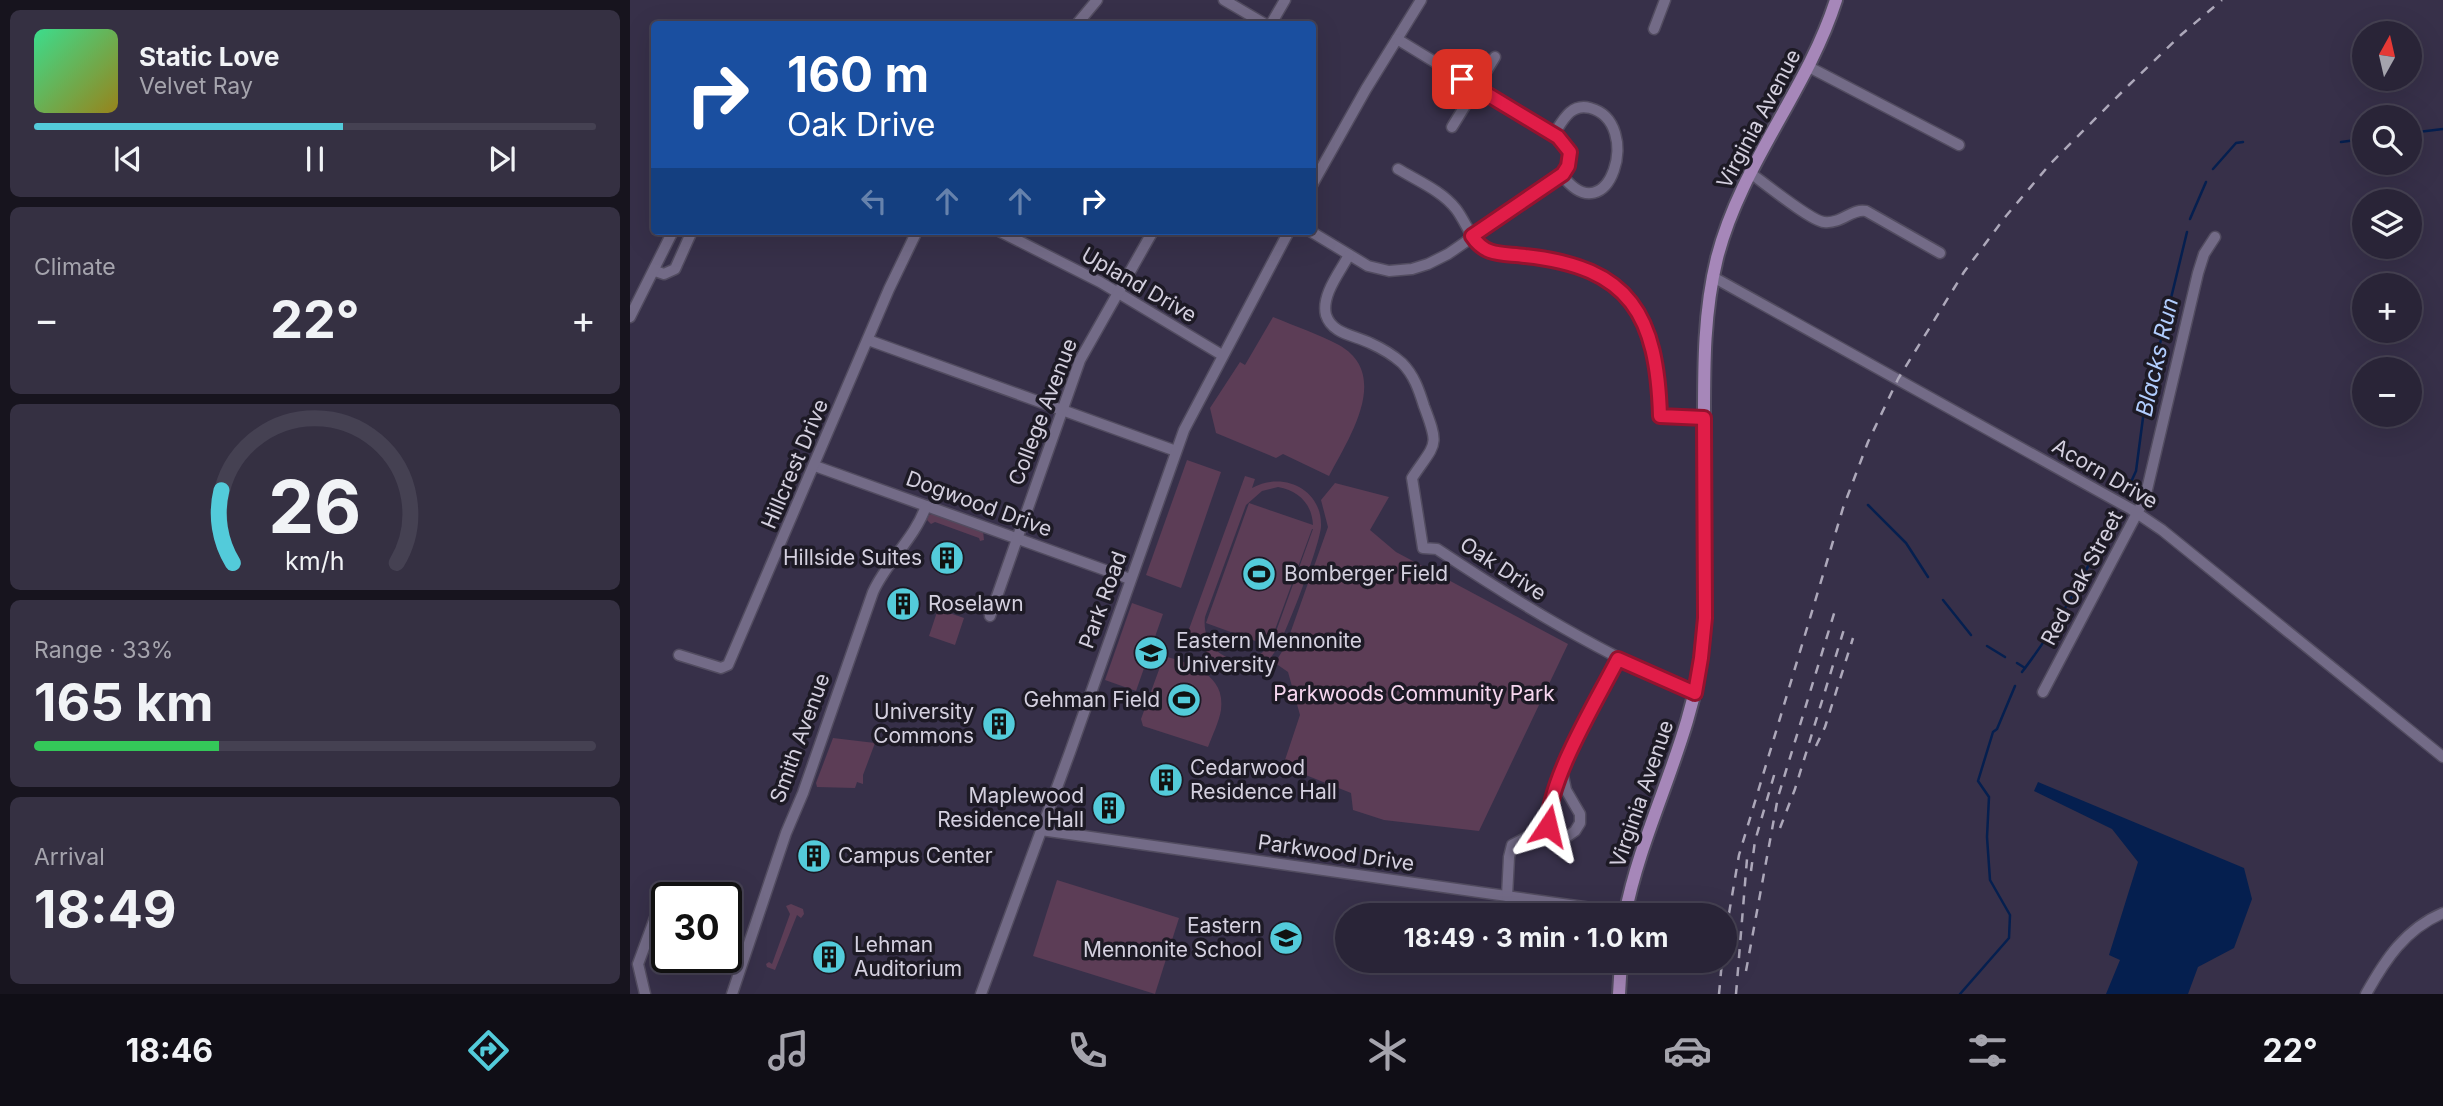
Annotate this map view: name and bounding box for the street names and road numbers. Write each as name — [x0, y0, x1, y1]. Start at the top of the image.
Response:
street label: Virginia Avenue — [1711, 45, 1806, 193]
street label: Upland Drive — [1077, 242, 1201, 328]
street label: College Avenue — [1003, 335, 1082, 489]
street label: Hillcrest Drive — [756, 395, 833, 532]
street label: Acorn Drive — [2048, 433, 2162, 514]
street label: Dogwood Drive — [903, 466, 1056, 542]
street label: Red Oak Street — [2036, 506, 2128, 649]
street label: Oak Drive — [1456, 532, 1551, 606]
street label: Park Road — [1073, 548, 1132, 652]
street label: Smith Avenue — [765, 670, 835, 806]
street label: Virginia Avenue — [1605, 717, 1678, 871]
street label: Parkwood Drive — [1256, 829, 1416, 876]

